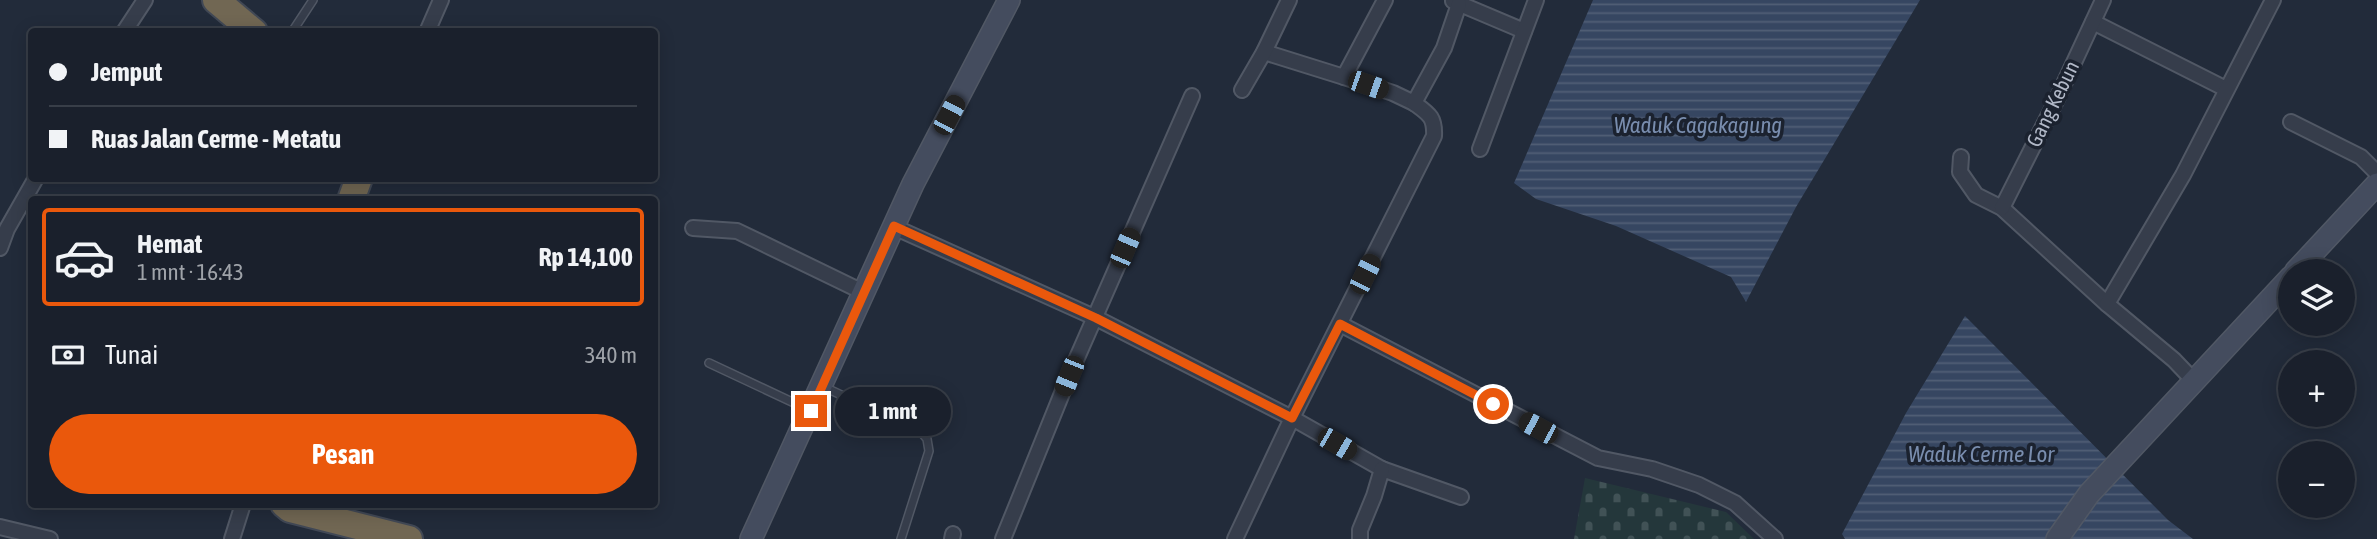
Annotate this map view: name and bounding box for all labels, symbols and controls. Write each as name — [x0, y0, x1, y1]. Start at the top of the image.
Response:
text: Jemput — [91, 57, 162, 87]
street label: Gang Kebun — [2021, 57, 2083, 150]
car — [1345, 68, 1392, 102]
car — [930, 92, 969, 138]
water label: Waduk Cagakagung — [1614, 112, 1782, 138]
text: Ruas Jalan Cerme - Metatu — [91, 124, 341, 154]
car — [1108, 225, 1143, 271]
icon: car — [53, 226, 116, 289]
text: Hemat — [137, 229, 202, 259]
text: Rp 14,100 — [538, 242, 633, 272]
car — [1347, 251, 1384, 297]
text: 1 mnt · 16:43 — [137, 259, 244, 285]
map controls — [2278, 259, 2355, 518]
button: layers — [2278, 259, 2355, 336]
icon: cash — [49, 336, 87, 374]
text: Tunai — [105, 340, 158, 370]
text: 340 m — [585, 342, 637, 368]
button: + — [2278, 350, 2355, 427]
car — [1052, 353, 1087, 399]
callout: 1 mnt — [836, 386, 951, 436]
route start — [1477, 388, 1509, 420]
route end — [795, 395, 827, 427]
text: 1 mnt — [869, 398, 917, 424]
car — [1515, 409, 1562, 447]
button: Pesan — [49, 414, 637, 494]
car — [1314, 424, 1361, 464]
water label: Waduk Cerme Lor — [1908, 441, 2055, 467]
button: − — [2278, 441, 2355, 518]

